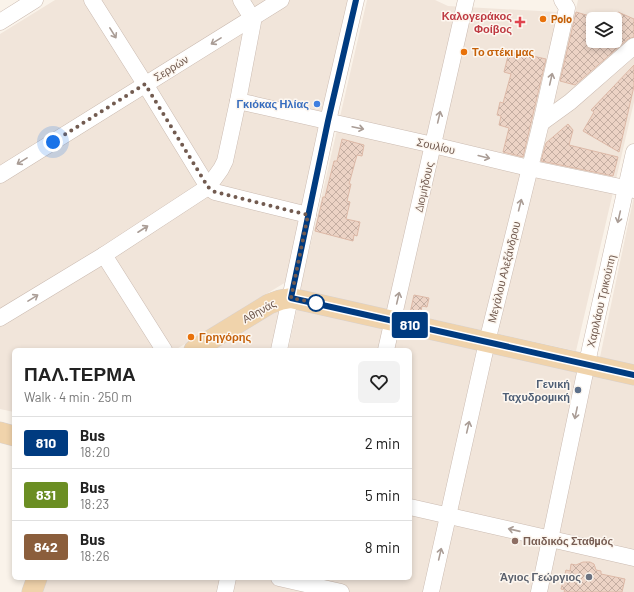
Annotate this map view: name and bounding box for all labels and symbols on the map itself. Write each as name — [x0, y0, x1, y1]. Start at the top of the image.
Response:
place label: Καλογεράκος Φοίβος — [442, 9, 512, 36]
place label: Polo — [551, 12, 572, 25]
marker: Polo — [538, 14, 548, 24]
marker: Καλογεράκος Φοίβος — [515, 17, 525, 27]
one-way arrow — [109, 27, 117, 39]
one-way arrow — [210, 37, 222, 45]
place label: Το στέκι μας — [472, 45, 534, 59]
marker: Το στέκι μας — [459, 47, 469, 57]
street label: Σερρών — [151, 52, 191, 83]
one-way arrow — [548, 73, 555, 86]
place label: Γκιόκας Ηλίας — [236, 97, 309, 111]
marker: Γκιόκας Ηλίας — [312, 99, 322, 109]
one-way arrow — [436, 111, 444, 124]
one-way arrow — [351, 124, 364, 132]
your location — [43, 132, 63, 152]
street label: Σουλίου — [416, 135, 457, 156]
one-way arrow — [478, 154, 491, 161]
one-way arrow — [17, 157, 28, 165]
street label: Διομήδους — [411, 160, 436, 213]
one-way arrow — [517, 199, 525, 212]
one-way arrow — [615, 211, 623, 224]
street label: Μεγάλου Αλεξάνδρου — [485, 220, 522, 324]
one-way arrow — [137, 225, 148, 233]
street label: Χαριλάου Τρικούπη — [584, 253, 617, 348]
one-way arrow — [395, 292, 403, 305]
one-way arrow — [27, 293, 39, 301]
unlabelled marker — [307, 294, 325, 312]
street label: Αθηνάς — [240, 296, 278, 325]
line badge: 810 — [387, 312, 433, 338]
place label: Γρηγόρης — [199, 330, 251, 344]
marker: Γρηγόρης — [186, 332, 196, 342]
place label: Γενική Ταχυδρομική — [502, 377, 570, 403]
marker: Γενική Ταχυδρομική — [573, 385, 583, 395]
one-way arrow — [572, 406, 580, 419]
one-way arrow — [465, 421, 473, 434]
one-way arrow — [508, 526, 521, 534]
place label: Παιδικός Σταθμός — [523, 534, 613, 548]
marker: Παιδικός Σταθμός — [510, 536, 520, 546]
one-way arrow — [436, 548, 444, 561]
place label: Άγιος Γεώργιος — [500, 570, 581, 584]
marker: Άγιος Γεώργιος — [584, 572, 594, 582]

